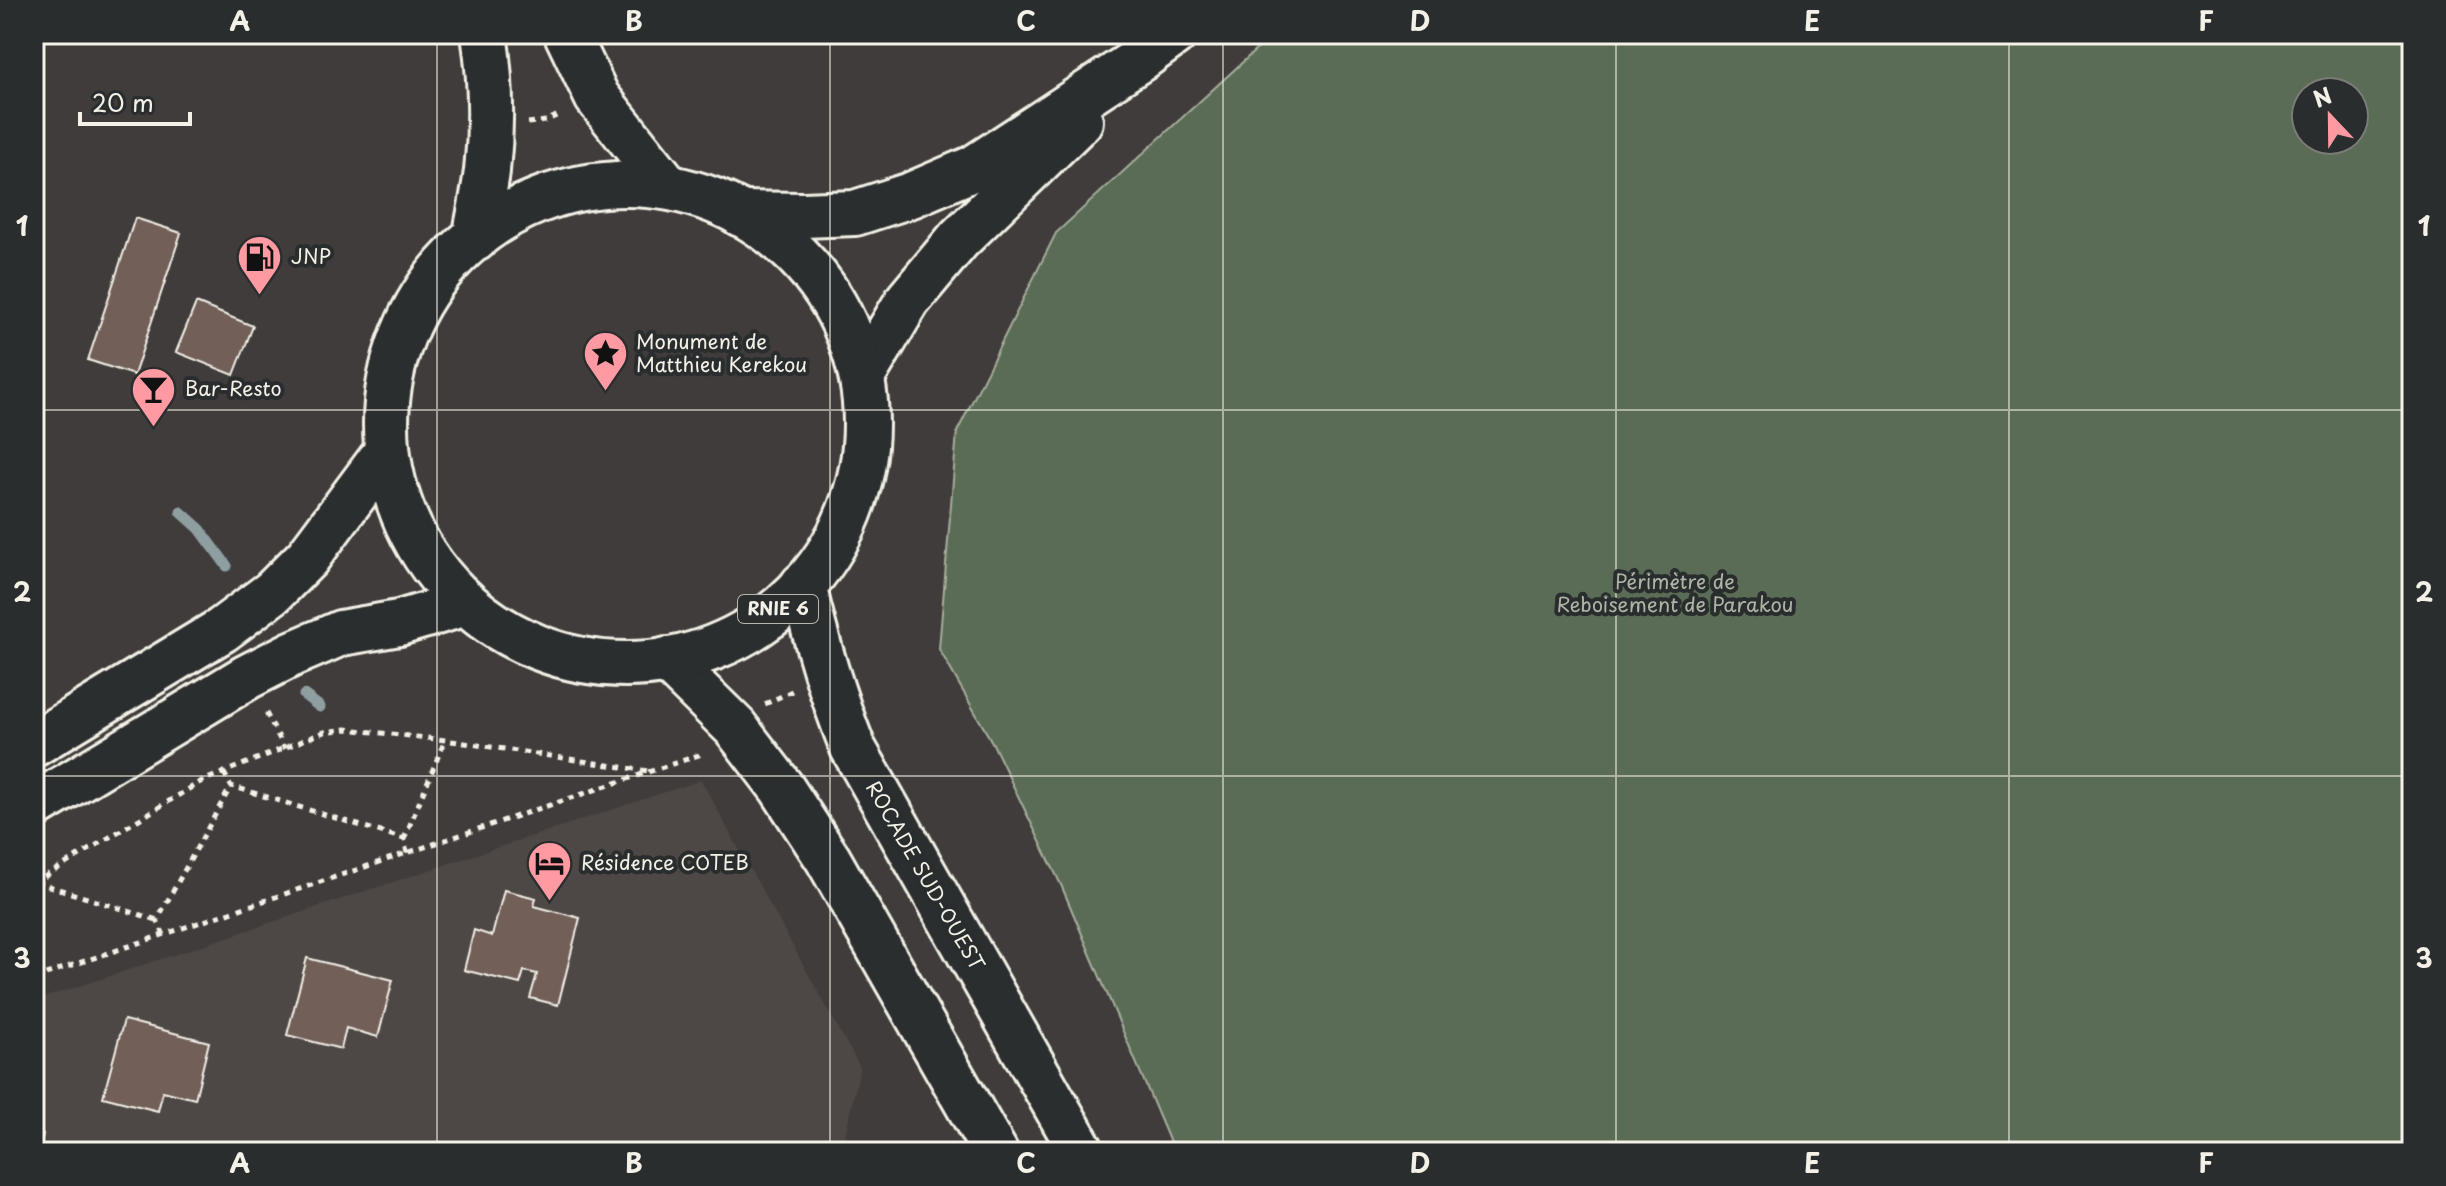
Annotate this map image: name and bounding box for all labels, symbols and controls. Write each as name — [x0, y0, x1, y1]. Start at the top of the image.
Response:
text: A — [230, 1, 250, 40]
text: B — [625, 1, 643, 40]
text: C — [1016, 1, 1036, 40]
text: D — [1410, 1, 1430, 40]
text: E — [1804, 1, 1820, 40]
text: F — [2198, 1, 2214, 40]
scale bar — [80, 76, 190, 126]
north arrow — [2290, 76, 2370, 156]
text: N — [2308, 78, 2336, 115]
text: 20 m — [92, 84, 154, 120]
text: 1 — [16, 206, 28, 245]
text: 1 — [2418, 206, 2430, 245]
fuel station icon: JNP — [236, 233, 284, 296]
place label: JNP — [291, 241, 331, 271]
place label: Monument de Matthieu Kerekou — [636, 326, 807, 379]
place icon: Monument de Matthieu Kerekou — [581, 329, 629, 392]
bar icon: Bar-Resto — [130, 365, 178, 428]
place label: Bar-Resto — [185, 373, 281, 403]
park label: Périmètre de Reboisement de Parakou — [1556, 566, 1794, 619]
text: 2 — [13, 572, 31, 611]
text: 2 — [2415, 572, 2433, 611]
road number: RNIE 6 — [738, 595, 818, 623]
street label: ROCADE SUD-OUEST — [859, 775, 993, 976]
hotel icon: Résidence COTEB — [526, 839, 574, 902]
place label: Résidence COTEB — [581, 847, 749, 877]
text: 3 — [13, 938, 31, 977]
text: 3 — [2415, 938, 2433, 977]
text: A — [230, 1143, 250, 1182]
text: B — [625, 1143, 643, 1182]
text: C — [1016, 1143, 1036, 1182]
text: D — [1410, 1143, 1430, 1182]
text: E — [1804, 1143, 1820, 1182]
text: F — [2198, 1143, 2214, 1182]

